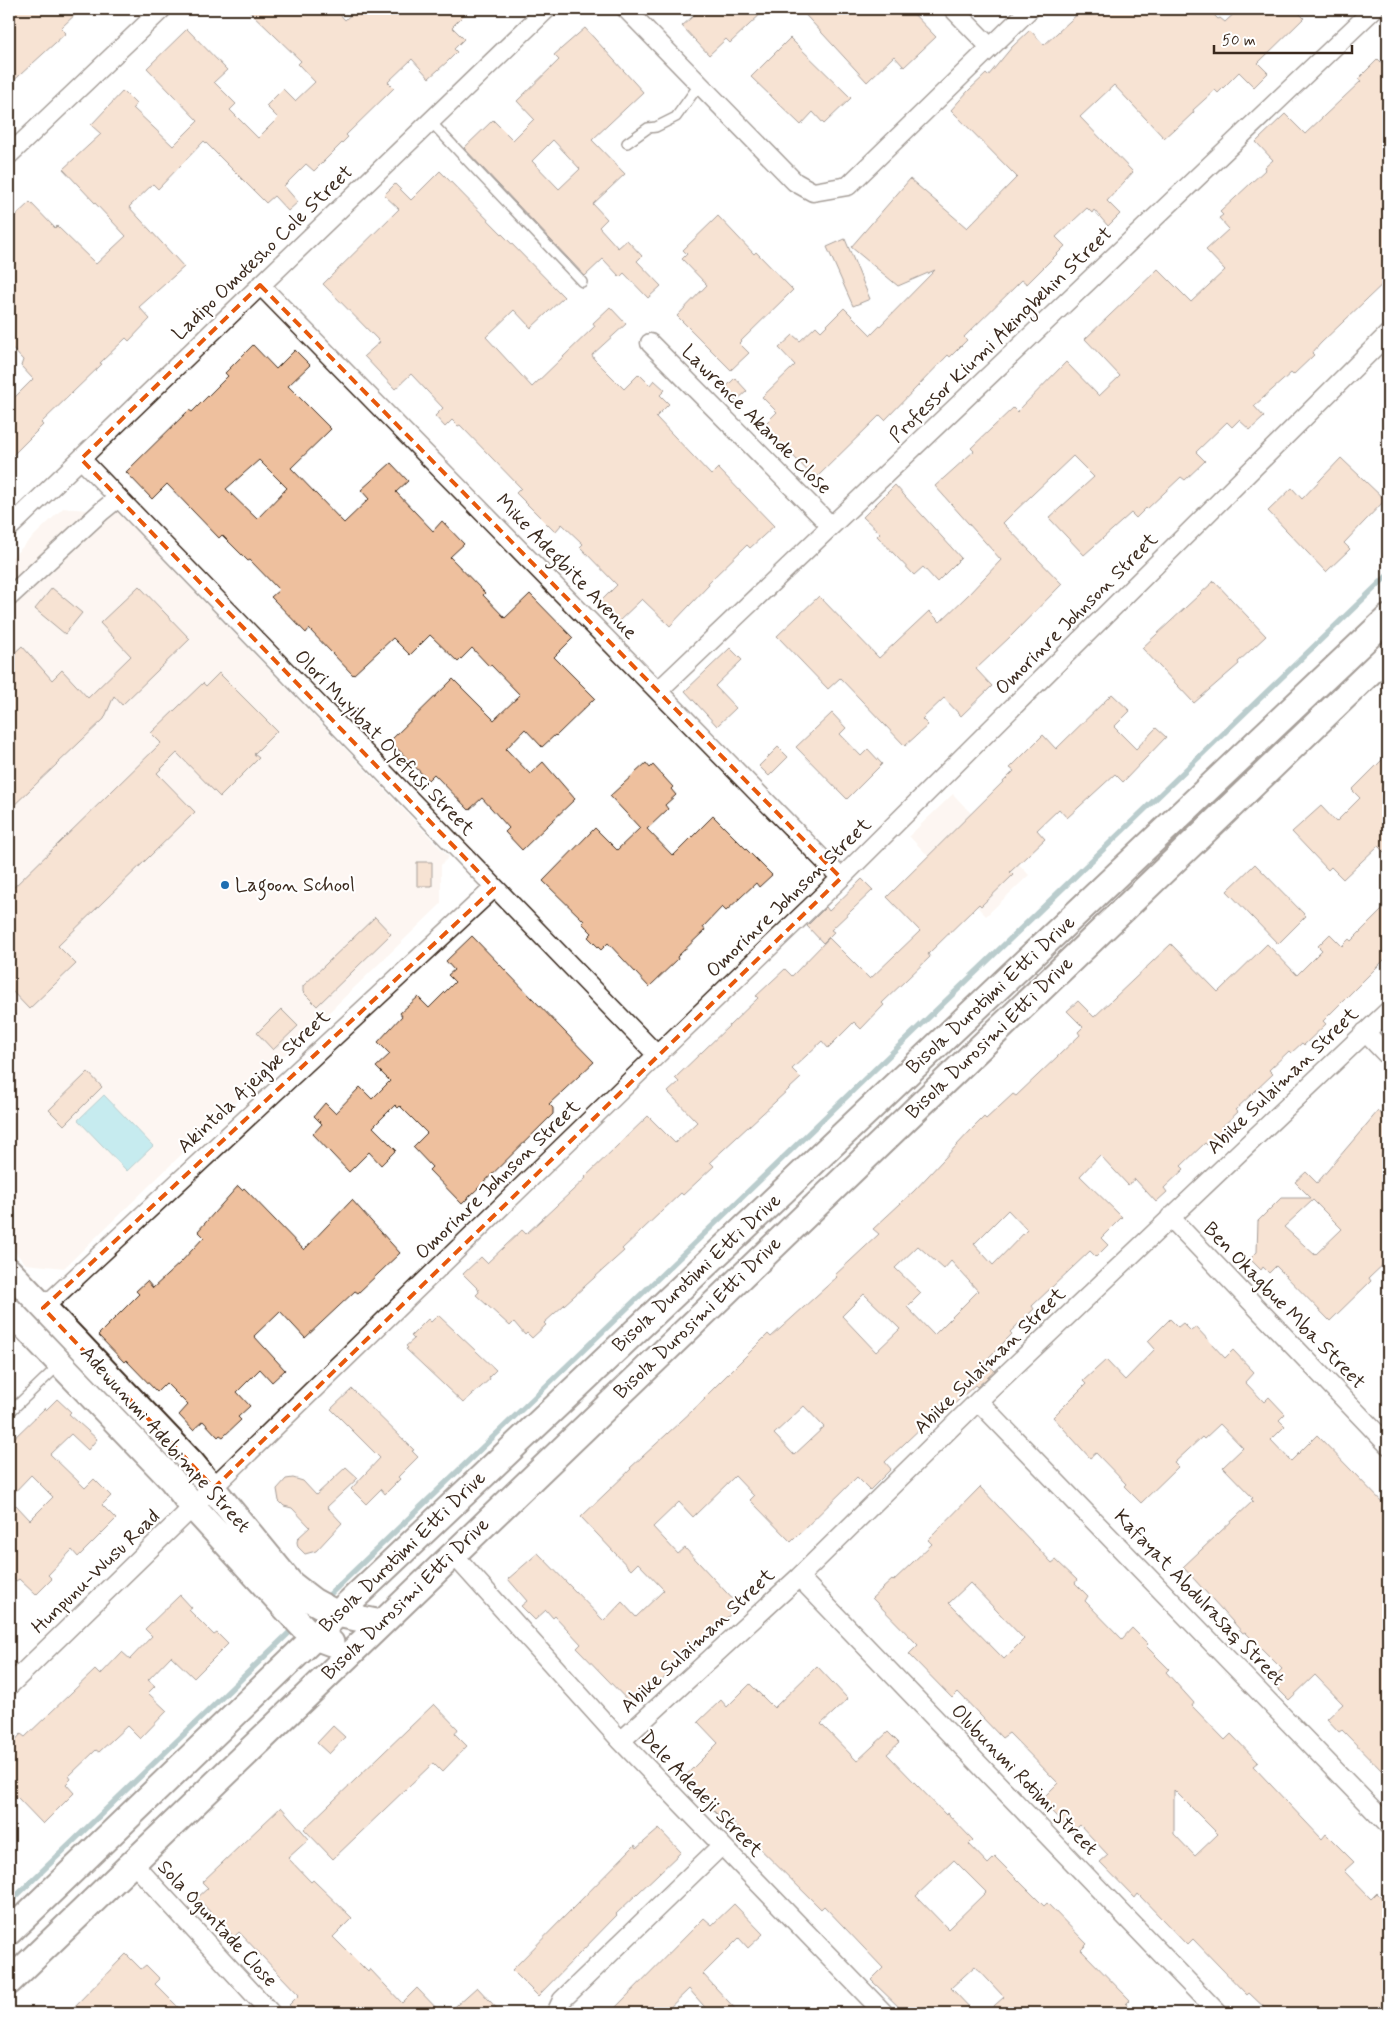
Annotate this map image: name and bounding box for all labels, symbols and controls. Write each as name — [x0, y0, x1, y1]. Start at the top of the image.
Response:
scale bar — [1214, 22, 1352, 54]
text: 50 m — [1222, 31, 1256, 51]
street label: Ladipo Omotesho Cole Street — [167, 159, 359, 347]
street label: Professor Kiumi Akingbehin Street — [884, 221, 1119, 450]
street label: Lawrence Akande Close — [675, 339, 837, 501]
street label: Mike Adegbite Avenue — [488, 488, 643, 647]
street label: Omorinre Johnson Street — [990, 527, 1164, 701]
street label: Olori Muyibat Oyefusi Street — [288, 644, 480, 842]
street label: Omorinre Johnson Street — [701, 812, 878, 984]
place label: Lagoon School — [235, 872, 355, 901]
marker: Lagoon School — [219, 879, 231, 891]
street label: Bisola Durotimi Etti Drive — [900, 909, 1082, 1081]
street label: Bisola Durosimi Etti Drive — [900, 950, 1080, 1126]
street label: Abike Sulaiman Street — [1201, 1001, 1365, 1161]
street label: Akintola Ajeigbe Street — [172, 1004, 336, 1160]
street label: Omorinre Johnson Street — [410, 1094, 587, 1266]
street label: Bisola Durotimi Etti Drive — [606, 1187, 788, 1359]
street label: Ben Okagbue Mba Street — [1197, 1216, 1371, 1396]
street label: Bisola Durosimi Etti Drive — [608, 1230, 788, 1406]
street label: Abike Sulaiman Street — [908, 1281, 1072, 1441]
street label: Adewunmi Adebimpe Street — [74, 1341, 256, 1539]
street label: Bisola Durotimi Etti Drive — [314, 1465, 492, 1639]
street label: Hunpunu-Wusu Road — [26, 1504, 166, 1640]
street label: Kafayat Abdulrasaq Street — [1107, 1504, 1291, 1692]
street label: Bisola Durosimi Etti Drive — [316, 1511, 496, 1687]
street label: Abike Sulaiman Street — [615, 1562, 781, 1720]
street label: Olubunmi Rotimi Street — [944, 1698, 1104, 1862]
street label: Dele Adedeji Street — [633, 1725, 769, 1863]
street label: Sola Oguntade Close — [151, 1854, 283, 1994]

